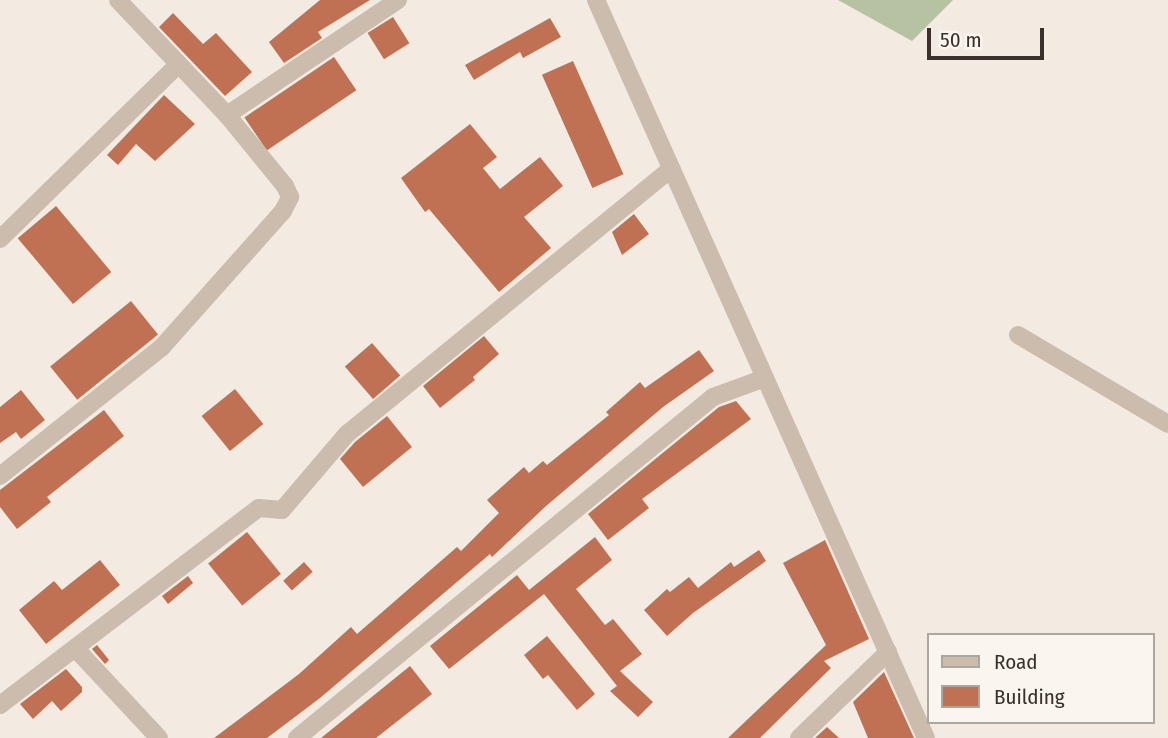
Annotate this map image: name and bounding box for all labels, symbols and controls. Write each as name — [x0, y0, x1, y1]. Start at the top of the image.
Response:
scale bar — [930, 14, 1047, 58]
text: 50 m — [940, 27, 982, 53]
legend — [926, 633, 1154, 724]
text: Road — [994, 649, 1038, 675]
text: Building — [994, 684, 1065, 710]

